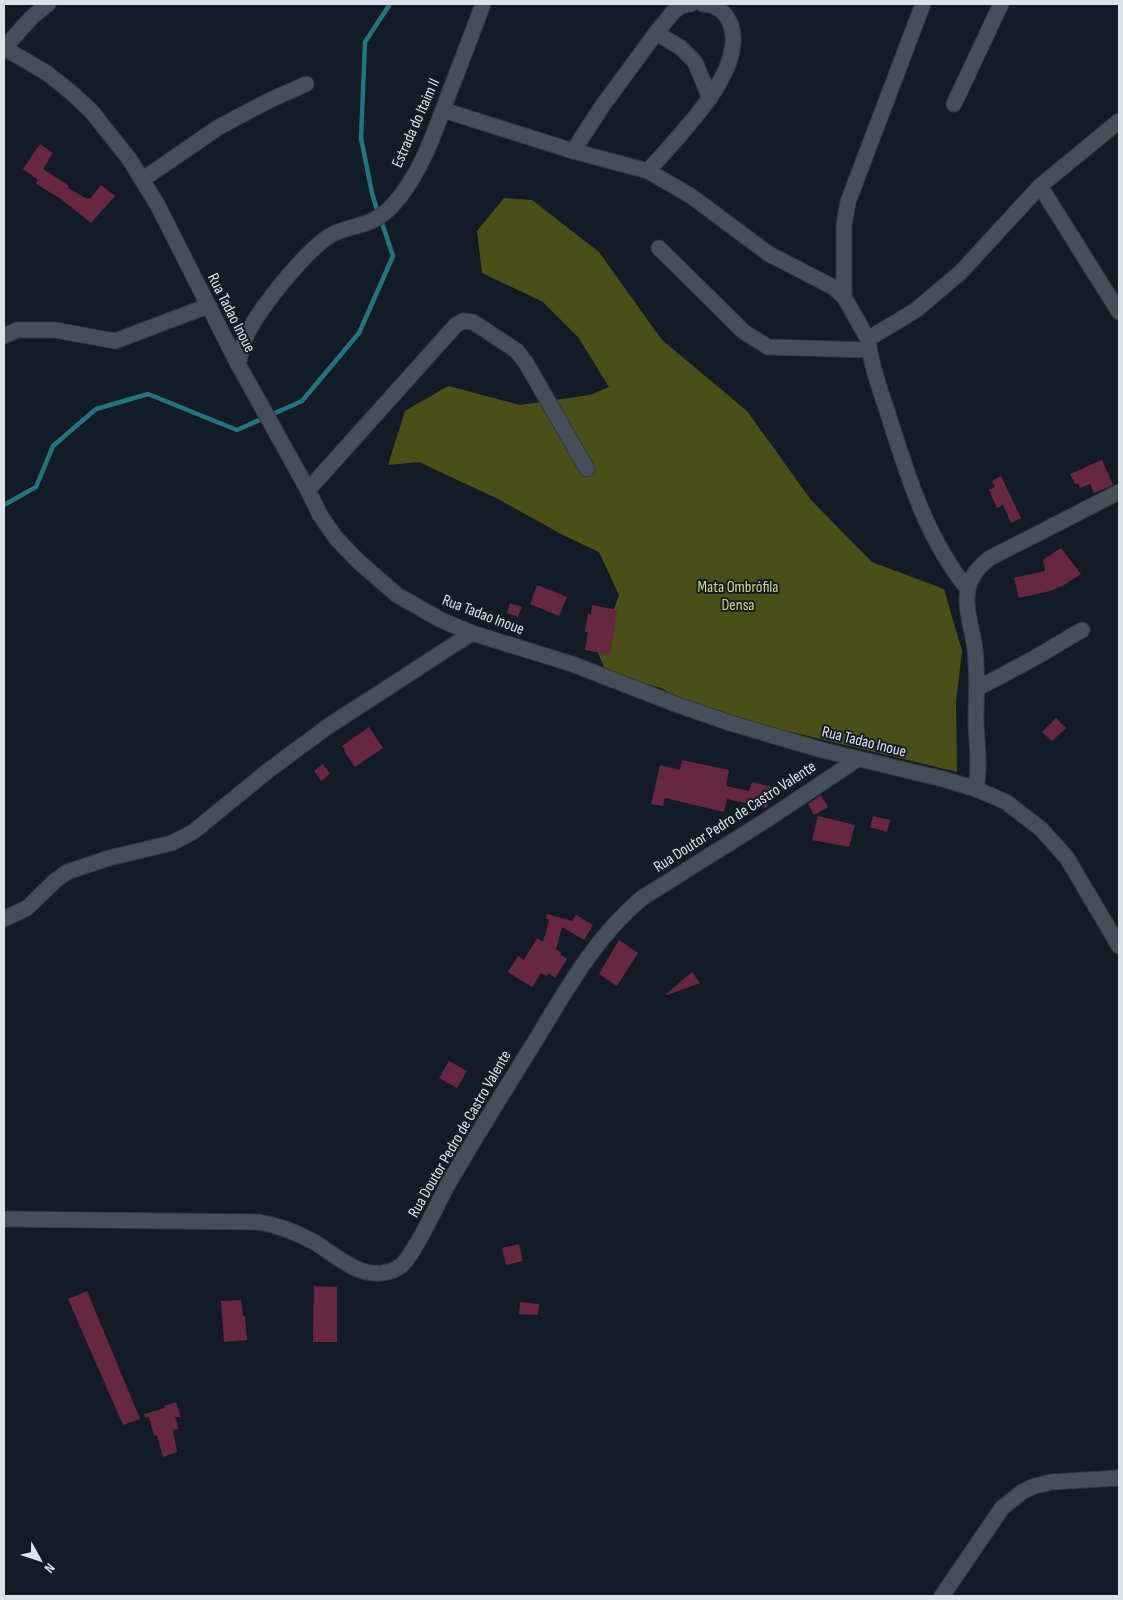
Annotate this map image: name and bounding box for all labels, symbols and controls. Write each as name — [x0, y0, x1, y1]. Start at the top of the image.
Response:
street label: Estrada do Itaim II — [388, 76, 444, 170]
street label: Rua Tadao Inoue — [203, 270, 259, 356]
park label: Mata Ombrófila Densa — [697, 578, 779, 615]
street label: Rua Tadao Inoue — [439, 591, 527, 639]
street label: Rua Tadao Inoue — [820, 722, 908, 762]
street label: Rua Doutor Pedro de Castro Valente — [650, 757, 820, 877]
street label: Rua Doutor Pedro de Castro Valente — [404, 1047, 516, 1221]
north arrow — [15, 1535, 65, 1585]
text: N — [41, 1560, 58, 1576]

